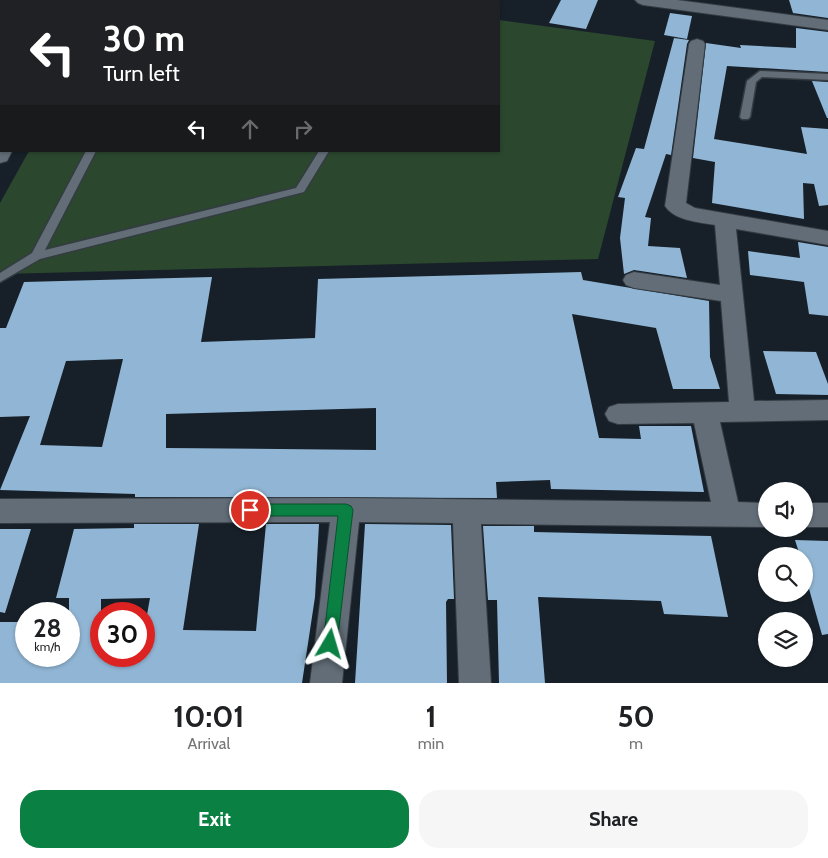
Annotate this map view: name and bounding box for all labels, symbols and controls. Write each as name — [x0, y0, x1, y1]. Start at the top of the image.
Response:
text: 30 m — [103, 17, 185, 60]
icon: left — [20, 20, 85, 85]
text: Turn left — [103, 60, 180, 87]
icon: left — [183, 115, 211, 143]
icon: ahead — [236, 115, 264, 143]
icon: right — [289, 115, 317, 143]
map controls — [758, 482, 813, 667]
button: sound — [758, 482, 813, 537]
pin — [229, 489, 271, 531]
icon: arrive — [236, 496, 264, 524]
button: search — [758, 547, 813, 602]
speed limit sign: 30 — [90, 602, 155, 667]
button: layers — [758, 612, 813, 667]
text: 28 — [33, 613, 62, 643]
position arrow — [303, 617, 355, 669]
text: km/h — [34, 639, 61, 654]
text: 10:01 — [173, 698, 244, 735]
text: 1 — [425, 698, 436, 735]
text: 50 — [617, 698, 655, 735]
text: Arrival — [188, 734, 230, 753]
text: min — [418, 734, 444, 753]
text: m — [629, 734, 643, 753]
button: Exit — [20, 790, 409, 848]
button: Share — [419, 790, 808, 848]

